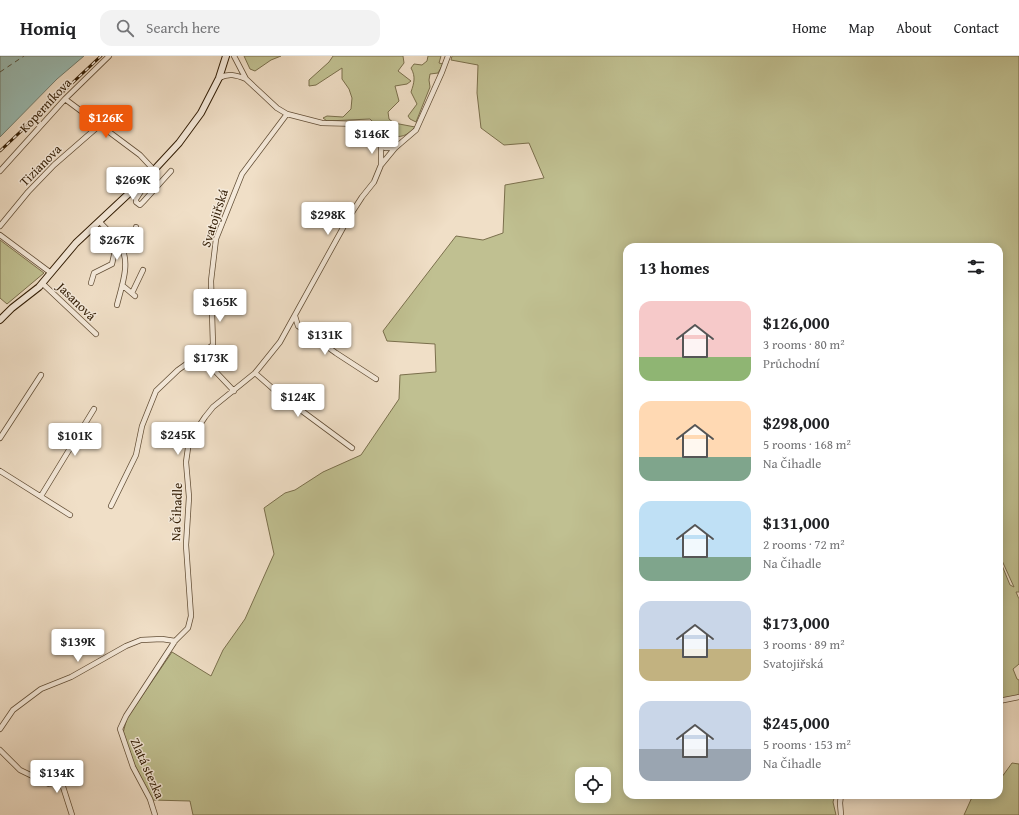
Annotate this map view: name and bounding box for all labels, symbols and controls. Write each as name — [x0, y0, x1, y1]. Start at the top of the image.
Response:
search box — [100, 10, 380, 46]
text: Homiq — [20, 14, 76, 42]
icon: search — [114, 17, 136, 39]
text: Search here — [146, 17, 220, 38]
text: Home — [792, 18, 827, 38]
text: Map — [849, 18, 874, 38]
text: About — [896, 18, 932, 38]
text: Contact — [954, 18, 999, 38]
street label: Koperníkova — [15, 73, 76, 137]
pin: $126K — [78, 105, 134, 139]
text: $126K — [88, 108, 124, 127]
pin: $146K — [344, 121, 400, 155]
text: $146K — [354, 124, 390, 143]
street label: Tizianova — [15, 139, 66, 191]
pin: $269K — [105, 167, 161, 201]
text: $269K — [115, 170, 151, 189]
street label: Svatojiřská — [196, 186, 233, 250]
pin: $298K — [300, 202, 356, 236]
text: $298K — [310, 205, 346, 224]
pin: $267K — [89, 227, 145, 261]
text: $267K — [99, 230, 135, 249]
text: 13 homes — [639, 255, 710, 280]
icon: filters — [965, 256, 987, 278]
street label: Jasanová — [51, 277, 101, 325]
pin: $165K — [192, 289, 248, 323]
text: $165K — [202, 292, 238, 311]
text: $126,000 — [763, 310, 829, 335]
icon: home — [671, 317, 719, 365]
pin: $131K — [297, 322, 353, 356]
text: $131K — [307, 325, 343, 344]
text: 3 rooms · 80 m² — [763, 335, 845, 354]
pin: $173K — [183, 345, 239, 379]
text: $173K — [193, 348, 229, 367]
text: Průchodní — [763, 354, 820, 373]
pin: $124K — [270, 384, 326, 418]
text: $124K — [280, 387, 316, 406]
text: $298,000 — [763, 410, 829, 435]
icon: home — [671, 417, 719, 465]
pin: $245K — [150, 422, 206, 456]
pin: $101K — [47, 423, 103, 457]
text: $245K — [160, 425, 196, 444]
text: $101K — [57, 426, 93, 445]
text: 5 rooms · 168 m² — [763, 435, 851, 454]
text: Na Čihadle — [763, 454, 821, 473]
street label: Na Čihadle — [166, 483, 187, 542]
text: $131,000 — [763, 510, 829, 535]
icon: home — [671, 517, 719, 565]
text: 2 rooms · 72 m² — [763, 535, 845, 554]
text: Na Čihadle — [763, 554, 821, 573]
text: $173,000 — [763, 610, 829, 635]
icon: home — [671, 617, 719, 665]
pin: $139K — [50, 629, 106, 663]
text: $139K — [60, 632, 96, 651]
text: 3 rooms · 89 m² — [763, 635, 845, 654]
text: Svatojiřská — [763, 654, 823, 673]
text: $245,000 — [763, 710, 829, 735]
icon: home — [671, 717, 719, 765]
street label: Zlatá stezka — [126, 735, 170, 802]
text: 5 rooms · 153 m² — [763, 735, 851, 754]
text: Na Čihadle — [763, 754, 821, 773]
pin: $134K — [29, 760, 85, 794]
text: $134K — [39, 763, 75, 782]
map controls — [575, 767, 611, 803]
button: locate — [575, 767, 611, 803]

